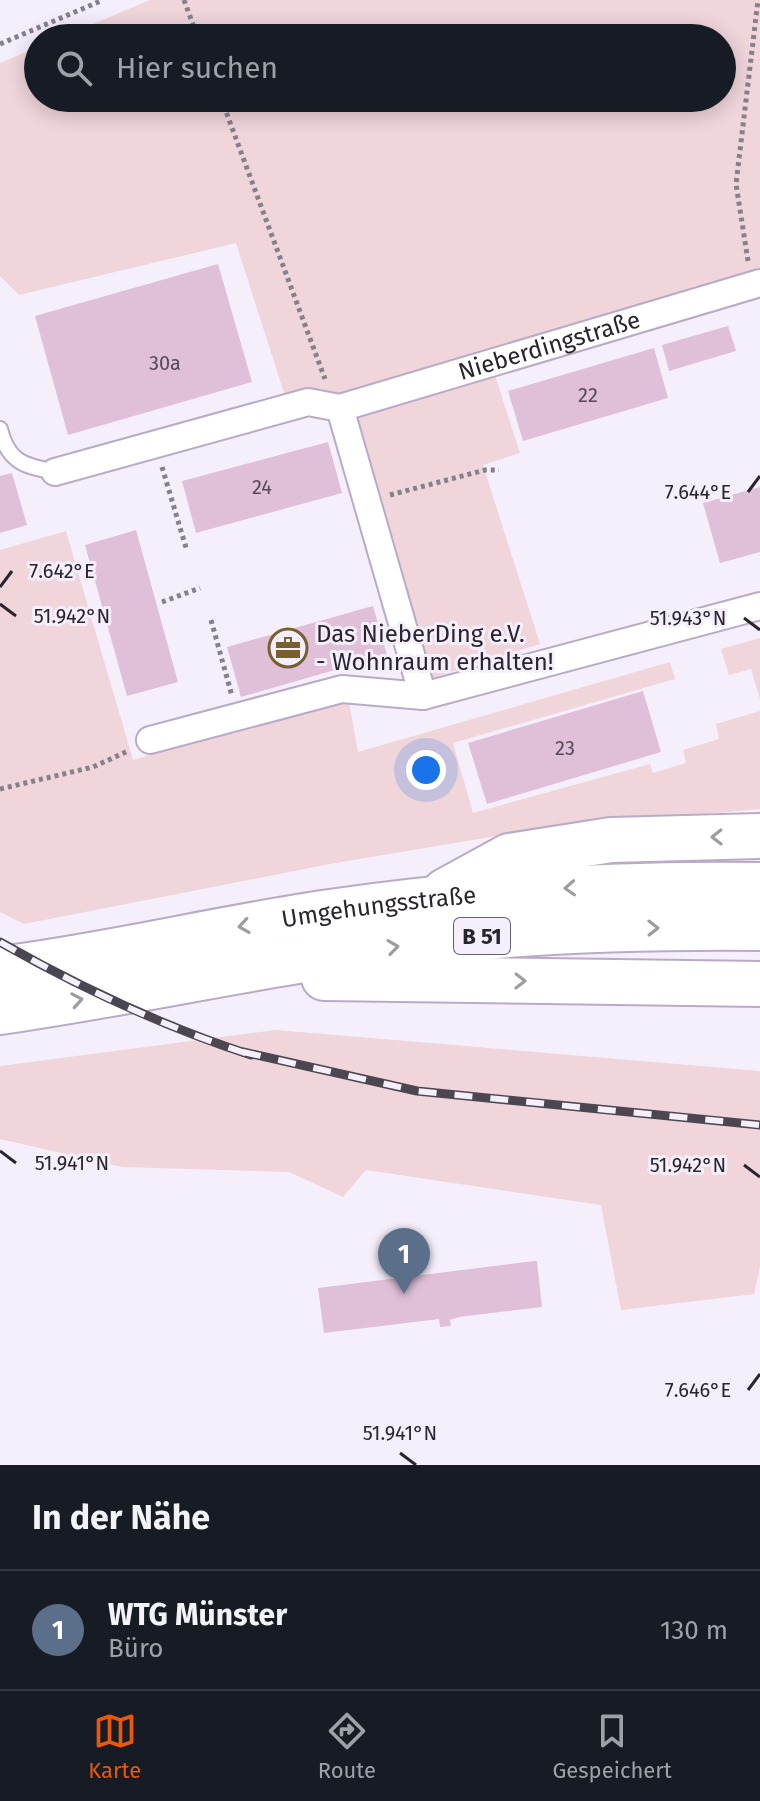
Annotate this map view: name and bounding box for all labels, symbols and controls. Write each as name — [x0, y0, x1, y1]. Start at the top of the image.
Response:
search box — [24, 24, 736, 112]
icon: search — [52, 46, 96, 90]
text: Hier suchen — [116, 50, 278, 86]
street label: Nieberdingstraße — [455, 305, 644, 386]
house number: 30a — [149, 351, 181, 375]
house number: 22 — [578, 383, 598, 407]
house number: 24 — [252, 475, 272, 499]
text: 7.644°E — [665, 480, 731, 504]
text: 7.642°E — [29, 559, 95, 583]
text: 51.942°N — [34, 604, 110, 628]
text: 51.943°N — [650, 606, 726, 630]
place label: Das NieberDing e.V. - Wohnraum erhalten! — [316, 620, 554, 676]
office icon: Das NieberDing e.V. - Wohnraum erhalten! — [267, 627, 309, 669]
house number: 23 — [555, 736, 575, 760]
your location — [406, 750, 446, 790]
one-way arrow — [710, 828, 723, 846]
one-way arrow — [563, 879, 576, 896]
street label: Umgehungsstraße — [279, 881, 477, 933]
one-way arrow — [237, 917, 251, 934]
road number: B 51 — [454, 918, 510, 954]
one-way arrow — [647, 919, 660, 937]
one-way arrow — [387, 939, 400, 956]
one-way arrow — [514, 972, 527, 990]
one-way arrow — [70, 993, 84, 1010]
text: 51.941°N — [35, 1151, 109, 1175]
text: 51.942°N — [650, 1153, 726, 1177]
pin: 1 — [378, 1228, 430, 1294]
text: 7.646°E — [665, 1378, 731, 1402]
text: 51.941°N — [363, 1421, 437, 1445]
text: In der Nähe — [32, 1497, 210, 1538]
text: WTG Münster — [108, 1597, 287, 1633]
text: 1 — [52, 1615, 64, 1646]
text: 130 m — [660, 1615, 728, 1646]
text: Büro — [108, 1633, 163, 1664]
tab: Karte — [88, 1709, 141, 1784]
tab: Route — [318, 1709, 376, 1784]
tab: Gespeichert — [552, 1709, 672, 1784]

